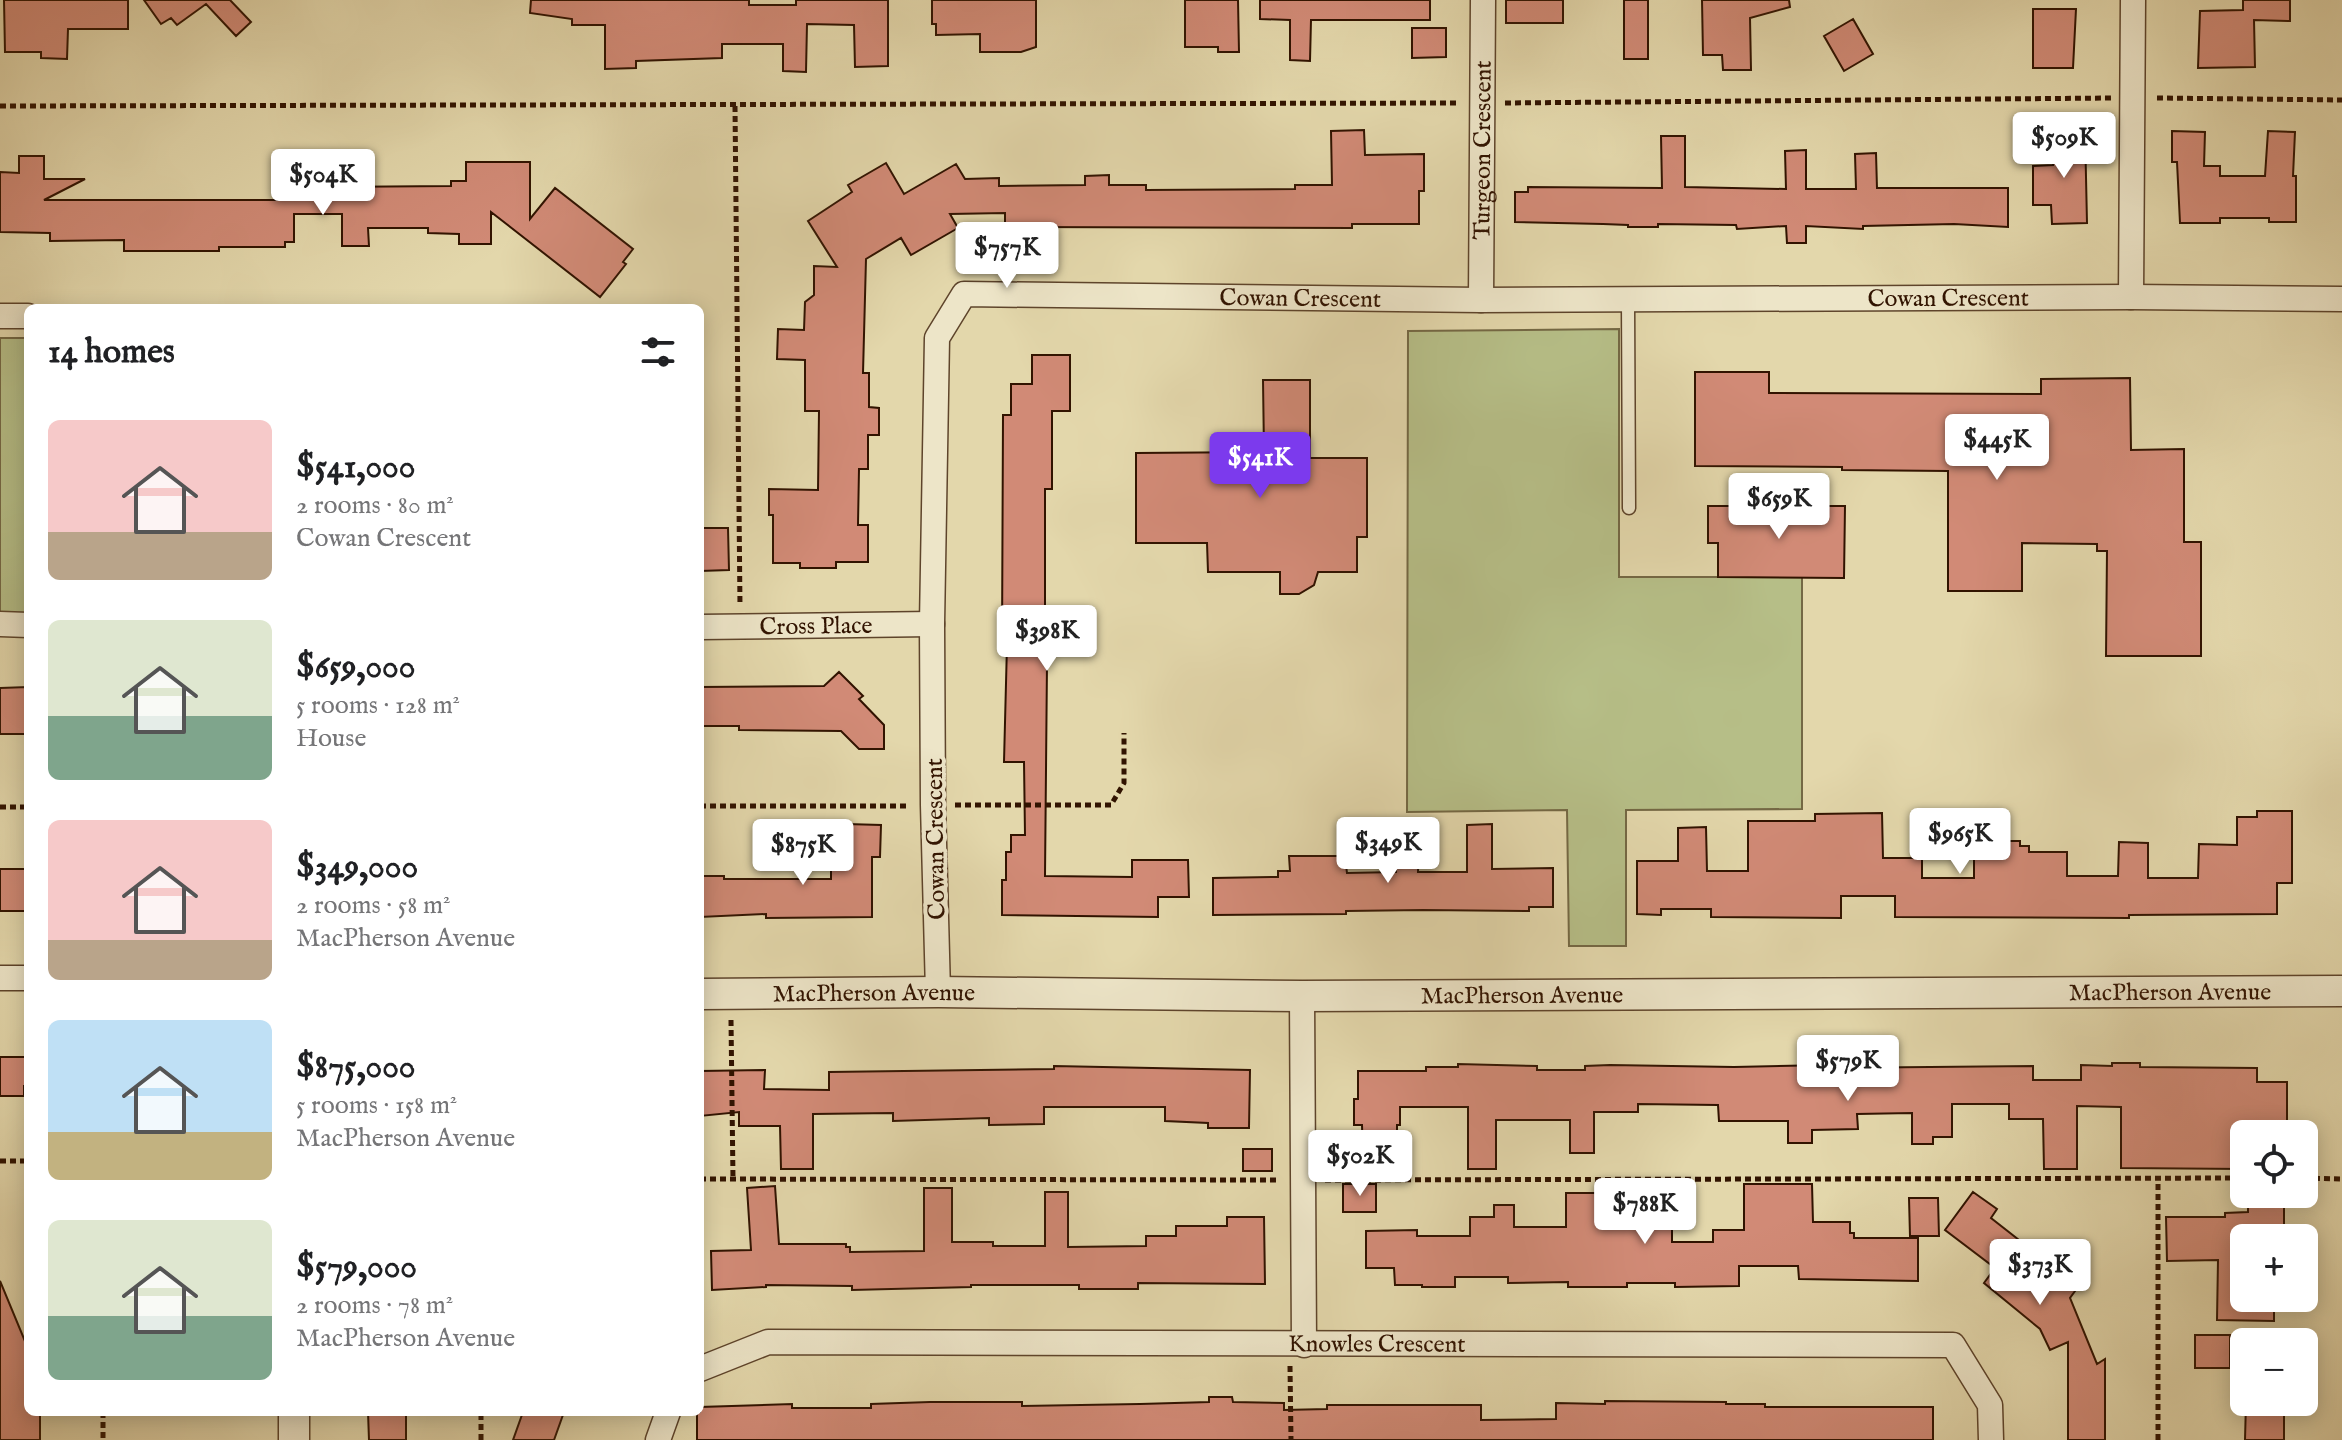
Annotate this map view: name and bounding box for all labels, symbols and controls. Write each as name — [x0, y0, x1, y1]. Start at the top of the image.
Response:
street label: Turgeon Crescent — [1467, 60, 1500, 240]
pin: $509K — [2008, 112, 2120, 180]
text: $509K — [2031, 121, 2097, 154]
pin: $504K — [267, 149, 379, 217]
text: $504K — [289, 158, 357, 191]
pin: $757K — [951, 222, 1063, 290]
text: $757K — [974, 231, 1040, 264]
street label: Cowan Crescent — [1219, 283, 1381, 316]
street label: Cowan Crescent — [1867, 283, 2029, 315]
icon: filters — [636, 330, 680, 374]
text: 14 homes — [48, 331, 175, 374]
pin: $445K — [1941, 414, 2053, 482]
text: $445K — [1963, 423, 2031, 456]
pin: $541K — [1204, 432, 1316, 500]
text: $541K — [1228, 441, 1292, 474]
text: $541,000 — [296, 446, 415, 489]
icon: home — [112, 452, 208, 548]
pin: $659K — [1723, 473, 1835, 541]
text: $659K — [1747, 482, 1811, 515]
text: 2 rooms · 80 m² — [296, 489, 454, 522]
text: Cowan Crescent — [296, 522, 471, 555]
pin: $398K — [991, 605, 1103, 673]
street label: Cross Place — [759, 611, 873, 643]
text: $398K — [1015, 614, 1079, 647]
text: $659,000 — [296, 646, 415, 689]
icon: home — [112, 652, 208, 748]
text: 5 rooms · 128 m² — [296, 689, 460, 722]
text: House — [296, 722, 366, 755]
street label: Cowan Crescent — [920, 758, 953, 920]
pin: $965K — [1904, 808, 2016, 876]
pin: $349K — [1332, 817, 1444, 885]
text: $965K — [1928, 817, 1992, 850]
pin: $875K — [747, 819, 859, 887]
text: $349K — [1354, 826, 1422, 859]
text: $875K — [771, 828, 835, 861]
text: $349,000 — [296, 846, 418, 889]
icon: home — [112, 852, 208, 948]
text: 2 rooms · 58 m² — [296, 889, 450, 922]
text: MacPherson Avenue — [296, 922, 515, 955]
street label: MacPherson Avenue — [2069, 977, 2271, 1009]
street label: MacPherson Avenue — [773, 978, 975, 1010]
street label: MacPherson Avenue — [1421, 980, 1623, 1012]
pin: $579K — [1792, 1035, 1904, 1103]
text: $579K — [1815, 1044, 1881, 1077]
text: $875,000 — [296, 1046, 416, 1089]
icon: home — [112, 1052, 208, 1148]
text: 5 rooms · 158 m² — [296, 1089, 457, 1122]
map controls — [2230, 1120, 2318, 1416]
button: locate — [2230, 1120, 2318, 1208]
text: MacPherson Avenue — [296, 1122, 515, 1155]
pin: $502K — [1304, 1130, 1416, 1198]
text: $502K — [1326, 1139, 1394, 1172]
pin: $788K — [1589, 1178, 1701, 1246]
text: $788K — [1612, 1187, 1678, 1220]
button: + — [2230, 1224, 2318, 1312]
pin: $373K — [1984, 1239, 2096, 1307]
text: $579,000 — [296, 1246, 417, 1289]
text: $373K — [2008, 1248, 2072, 1281]
icon: home — [112, 1252, 208, 1348]
text: 2 rooms · 78 m² — [296, 1289, 453, 1322]
text: MacPherson Avenue — [296, 1322, 515, 1355]
button: − — [2230, 1328, 2318, 1416]
street label: Knowles Crescent — [1288, 1329, 1466, 1361]

